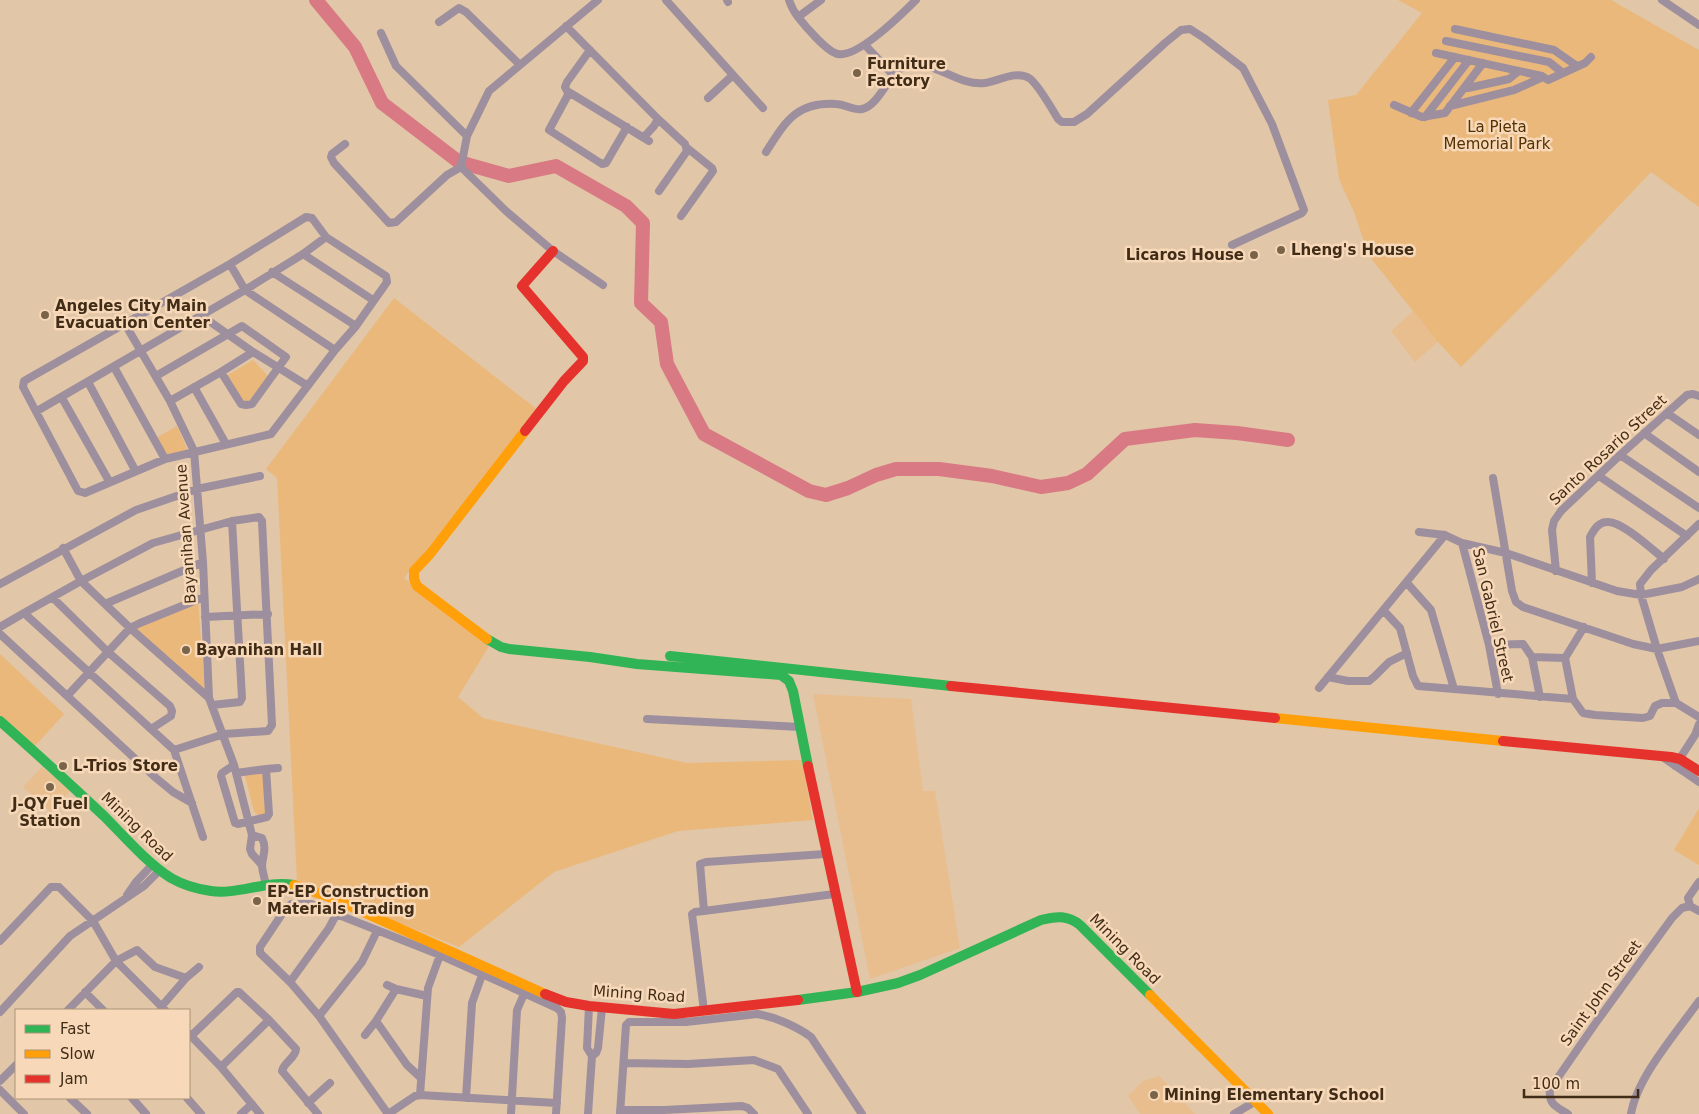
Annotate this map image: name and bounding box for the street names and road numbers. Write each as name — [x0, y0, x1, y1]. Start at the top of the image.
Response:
street label: Santo Rosario Street — [1546, 391, 1670, 509]
street label: Bayanihan Avenue — [172, 464, 200, 604]
street label: San Gabriel Street — [1469, 546, 1517, 684]
street label: Mining Road — [98, 788, 176, 866]
street label: Mining Road — [1086, 910, 1164, 988]
street label: Saint John Street — [1557, 937, 1645, 1049]
street label: Mining Road — [592, 982, 686, 1006]

